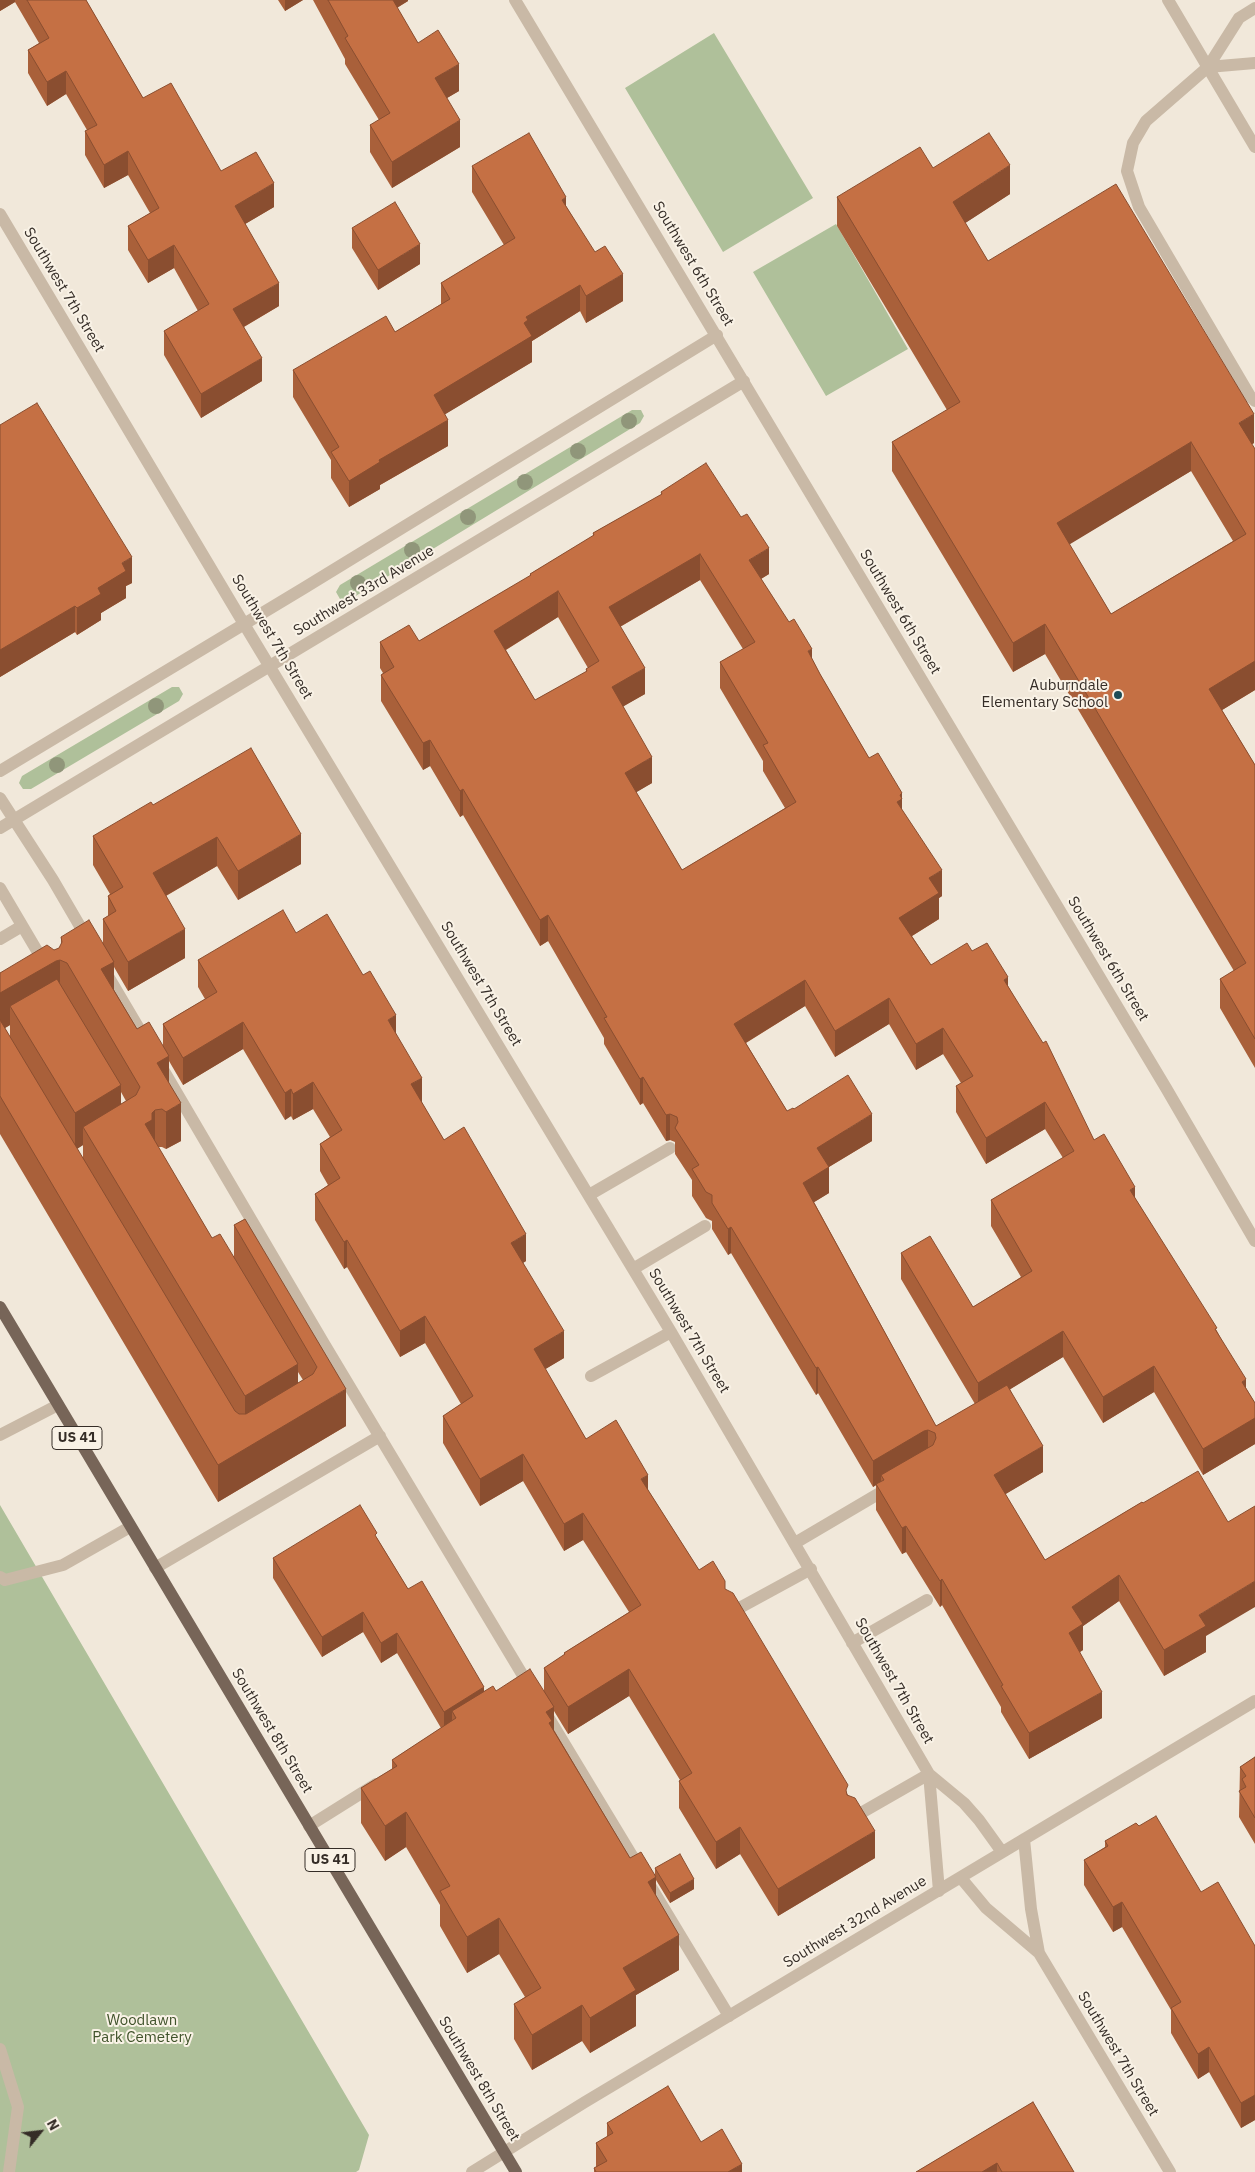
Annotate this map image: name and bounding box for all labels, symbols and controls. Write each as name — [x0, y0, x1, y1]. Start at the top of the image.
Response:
street label: Southwest 6th Street — [649, 198, 737, 330]
street label: Southwest 7th Street — [20, 224, 108, 356]
street label: Southwest 33rd Avenue — [290, 542, 438, 640]
street label: Southwest 6th Street — [856, 546, 944, 678]
street label: Southwest 7th Street — [228, 571, 316, 703]
place label: Auburndale Elementary School — [981, 677, 1108, 712]
marker: Auburndale Elementary School — [1112, 689, 1124, 701]
street label: Southwest 6th Street — [1064, 893, 1152, 1025]
street label: Southwest 7th Street — [437, 918, 525, 1050]
street label: Southwest 7th Street — [645, 1265, 733, 1397]
road number: US 41 — [52, 1426, 102, 1450]
street label: Southwest 7th Street — [851, 1615, 937, 1747]
street label: Southwest 8th Street — [228, 1665, 316, 1797]
road number: US 41 — [305, 1848, 355, 1872]
street label: Southwest 32nd Avenue — [780, 1872, 930, 1972]
street label: Southwest 7th Street — [1074, 1988, 1162, 2120]
park label: Woodlawn Park Cemetery — [92, 2012, 192, 2047]
street label: Southwest 8th Street — [435, 2013, 523, 2145]
north arrow — [15, 2107, 65, 2157]
text: N — [43, 2116, 63, 2134]

